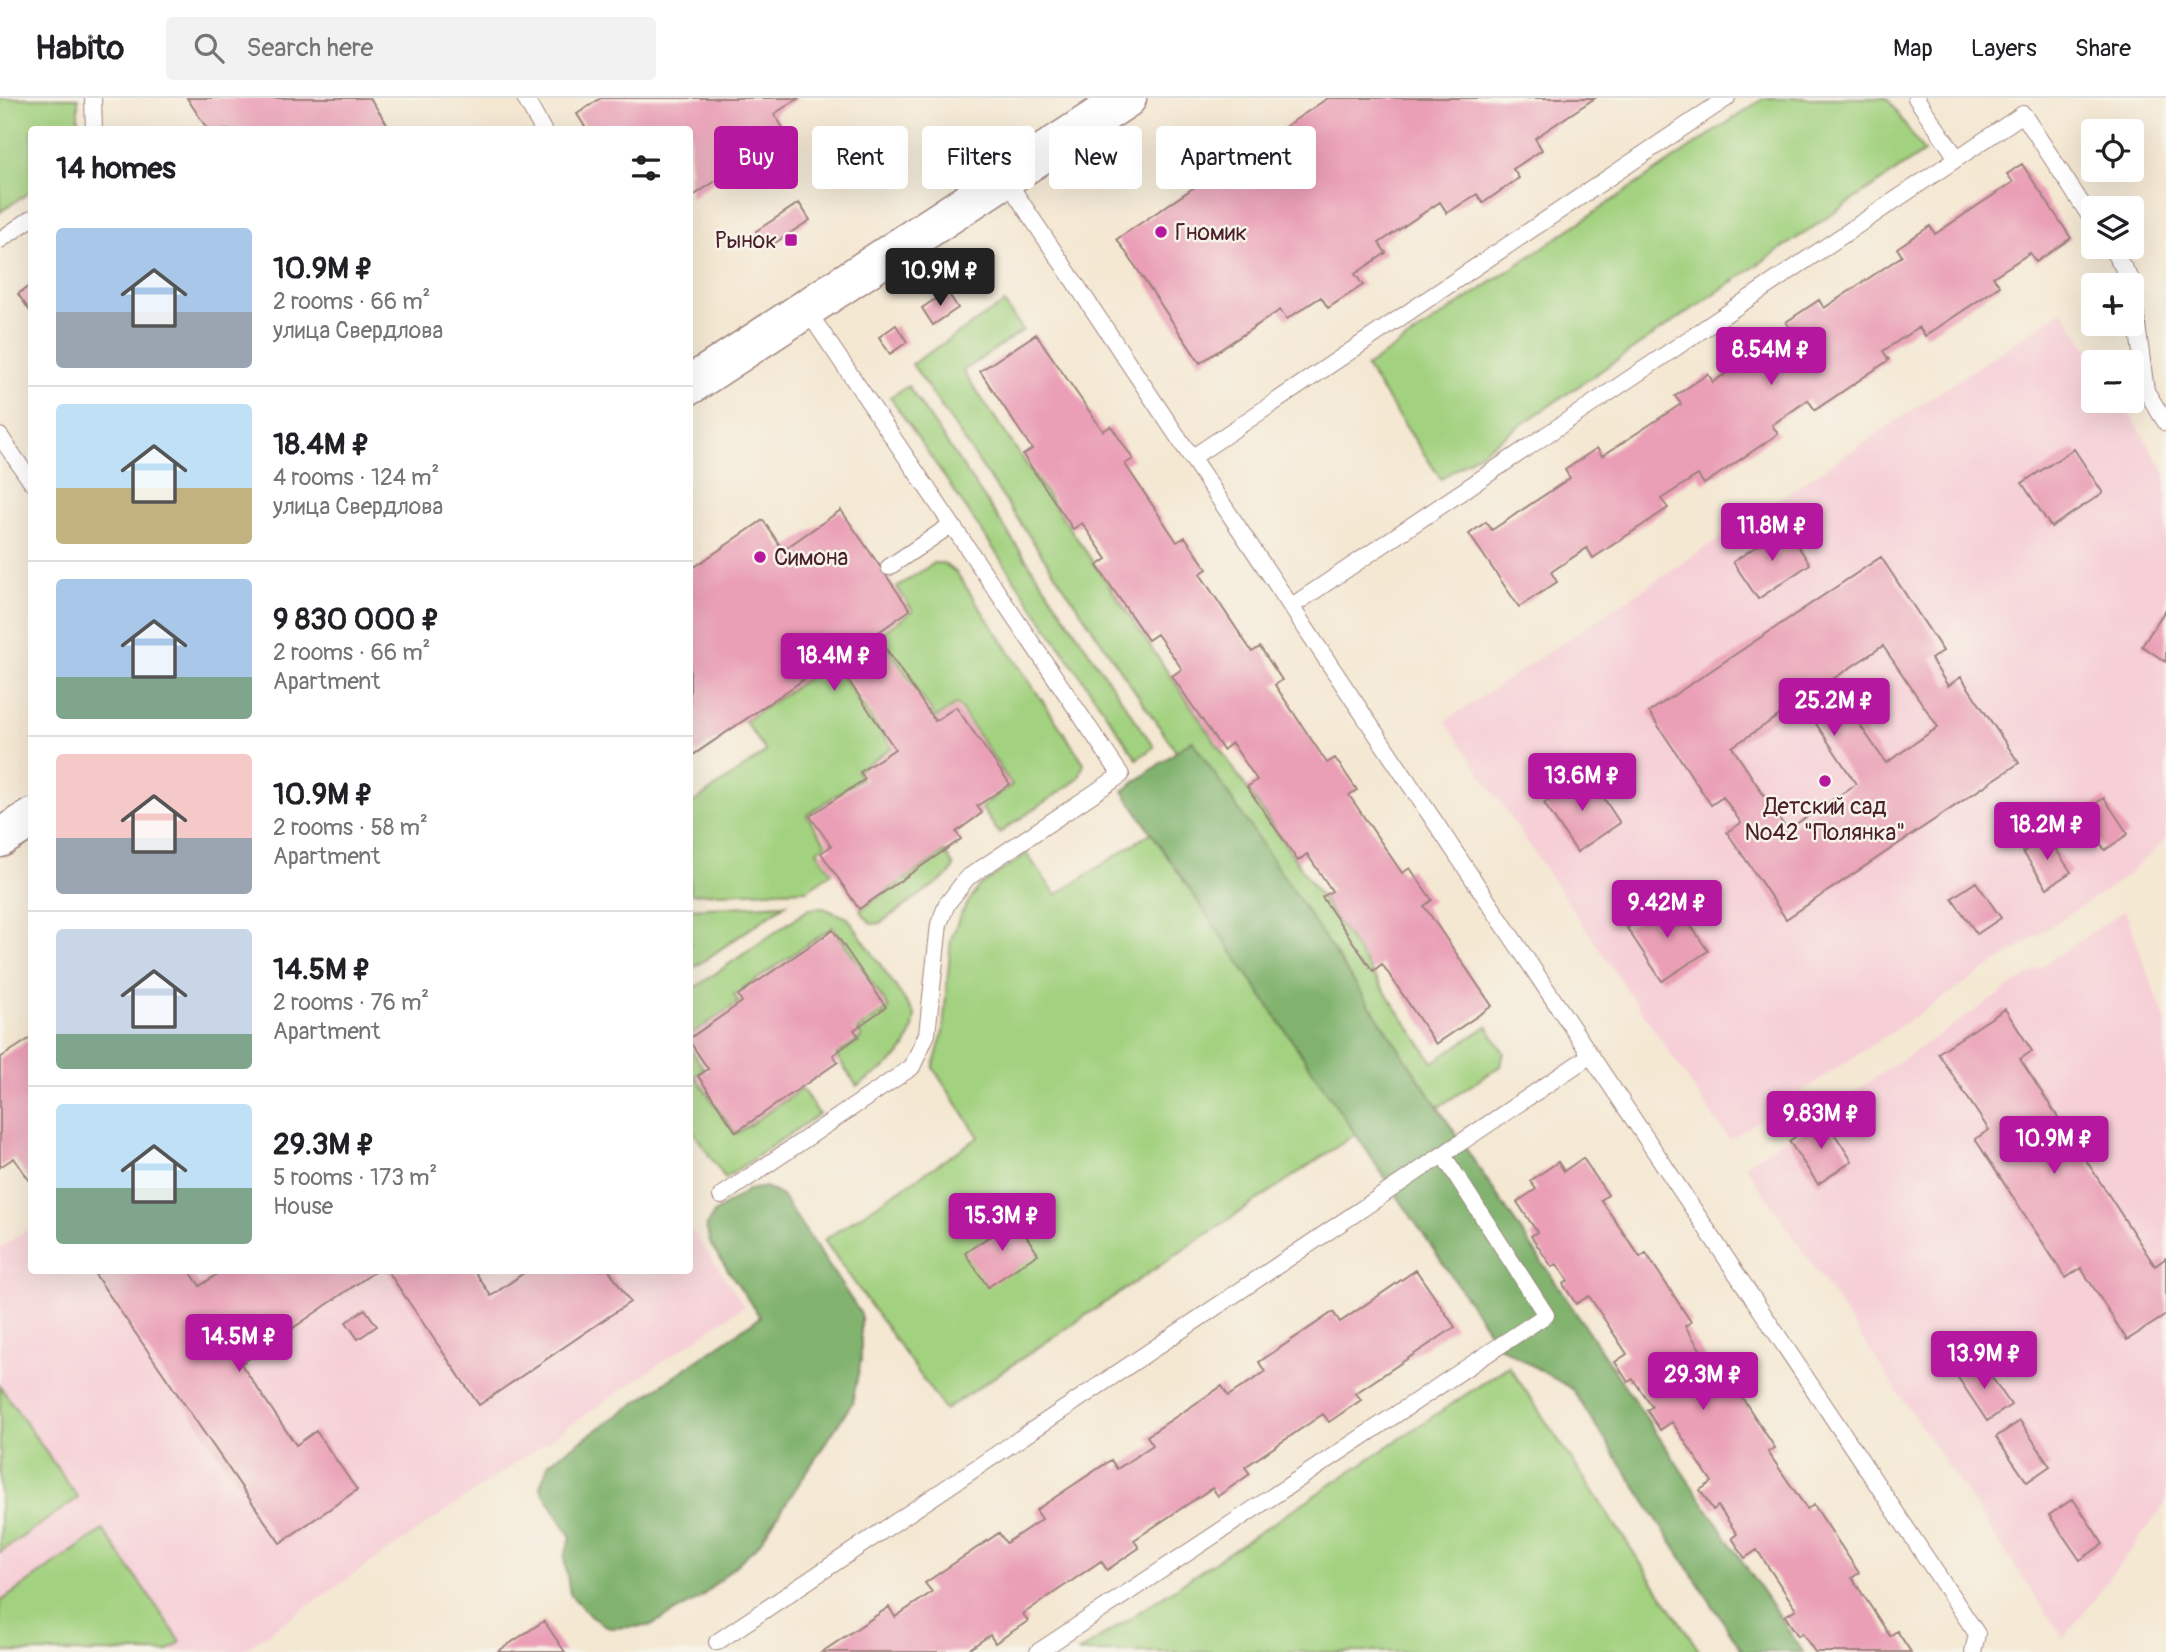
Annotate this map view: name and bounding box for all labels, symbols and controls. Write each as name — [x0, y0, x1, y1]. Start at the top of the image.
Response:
search box — [166, 17, 656, 80]
text: Habito — [35, 28, 124, 69]
icon: search — [190, 29, 228, 67]
text: Search here — [246, 32, 373, 64]
text: Map — [1893, 34, 1933, 63]
text: Layers — [1971, 34, 2037, 63]
text: Share — [2075, 34, 2131, 63]
map controls — [2081, 119, 2144, 413]
button: locate — [2081, 119, 2144, 182]
chip: Buy — [714, 126, 798, 189]
chip: Rent — [812, 126, 908, 189]
chip: Filters — [922, 126, 1035, 189]
chip: New — [1049, 126, 1142, 189]
chip: Apartment — [1156, 126, 1316, 189]
icon: filters — [627, 149, 665, 187]
text: 14 homes — [56, 150, 176, 187]
button: layers — [2081, 196, 2144, 259]
place label: Гномик — [1175, 218, 1247, 247]
marker: Гномик — [1153, 224, 1169, 240]
place label: Рынок — [715, 226, 777, 255]
marker: Рынок — [783, 232, 799, 248]
pin: 10.9M ₽ — [875, 248, 1005, 308]
text: 10.9M ₽ — [273, 250, 373, 287]
icon: home — [112, 256, 196, 340]
text: 10.9M ₽ — [902, 256, 978, 285]
button: + — [2081, 273, 2144, 336]
text: 2 rooms · 66 m² — [273, 287, 430, 316]
text: улица Свердлова — [273, 316, 443, 345]
pin: 8.54M ₽ — [1706, 328, 1836, 387]
text: 8.54M ₽ — [1732, 335, 1810, 364]
button: − — [2081, 350, 2144, 413]
text: 18.4M ₽ — [273, 426, 370, 463]
icon: home — [112, 432, 196, 516]
text: 4 rooms · 124 m² — [273, 463, 439, 492]
text: улица Свердлова — [273, 492, 443, 521]
pin: 11.8M ₽ — [1707, 504, 1837, 563]
text: 11.8M ₽ — [1737, 511, 1807, 540]
place label: Симона — [774, 543, 848, 572]
marker: Симона — [752, 549, 768, 565]
text: 9 830 000 ₽ — [273, 601, 440, 638]
icon: home — [112, 607, 196, 691]
pin: 18.4M ₽ — [769, 634, 899, 693]
text: 2 rooms · 66 m² — [273, 638, 430, 667]
text: 18.4M ₽ — [797, 641, 871, 670]
text: Apartment — [273, 667, 380, 696]
pin: 25.2M ₽ — [1769, 678, 1899, 738]
text: 25.2M ₽ — [1795, 686, 1873, 715]
pin: 13.6M ₽ — [1517, 754, 1647, 813]
text: 13.6M ₽ — [1544, 761, 1620, 790]
marker: Детский сад №42 "Полянка" — [1817, 773, 1833, 789]
text: 10.9M ₽ — [273, 776, 373, 813]
icon: home — [112, 782, 196, 866]
place label: Детский сад №42 "Полянка" — [1745, 792, 1905, 847]
pin: 18.2M ₽ — [1982, 802, 2112, 862]
text: 18.2M ₽ — [2010, 810, 2084, 839]
text: 2 rooms · 58 m² — [273, 813, 428, 842]
text: Apartment — [273, 842, 380, 871]
pin: 9.42M ₽ — [1602, 880, 1732, 940]
text: 9.42M ₽ — [1628, 888, 1706, 917]
text: 14.5M ₽ — [273, 951, 371, 988]
icon: home — [112, 957, 196, 1041]
text: 2 rooms · 76 m² — [273, 988, 429, 1017]
text: Apartment — [273, 1017, 380, 1046]
pin: 9.83M ₽ — [1756, 1091, 1886, 1151]
text: 9.83M ₽ — [1783, 1099, 1859, 1128]
pin: 10.9M ₽ — [1989, 1116, 2119, 1176]
text: 10.9M ₽ — [2016, 1124, 2092, 1153]
text: 29.3M ₽ — [273, 1126, 375, 1163]
icon: home — [112, 1132, 196, 1216]
text: 5 rooms · 173 m² — [273, 1163, 437, 1192]
text: House — [273, 1192, 333, 1221]
pin: 15.3M ₽ — [937, 1194, 1067, 1253]
text: 15.3M ₽ — [965, 1201, 1039, 1230]
pin: 14.5M ₽ — [174, 1314, 304, 1374]
text: 14.5M ₽ — [201, 1322, 277, 1351]
pin: 13.9M ₽ — [1919, 1332, 2049, 1391]
text: 13.9M ₽ — [1947, 1339, 2021, 1368]
pin: 29.3M ₽ — [1638, 1352, 1768, 1412]
text: 29.3M ₽ — [1664, 1360, 1742, 1389]

